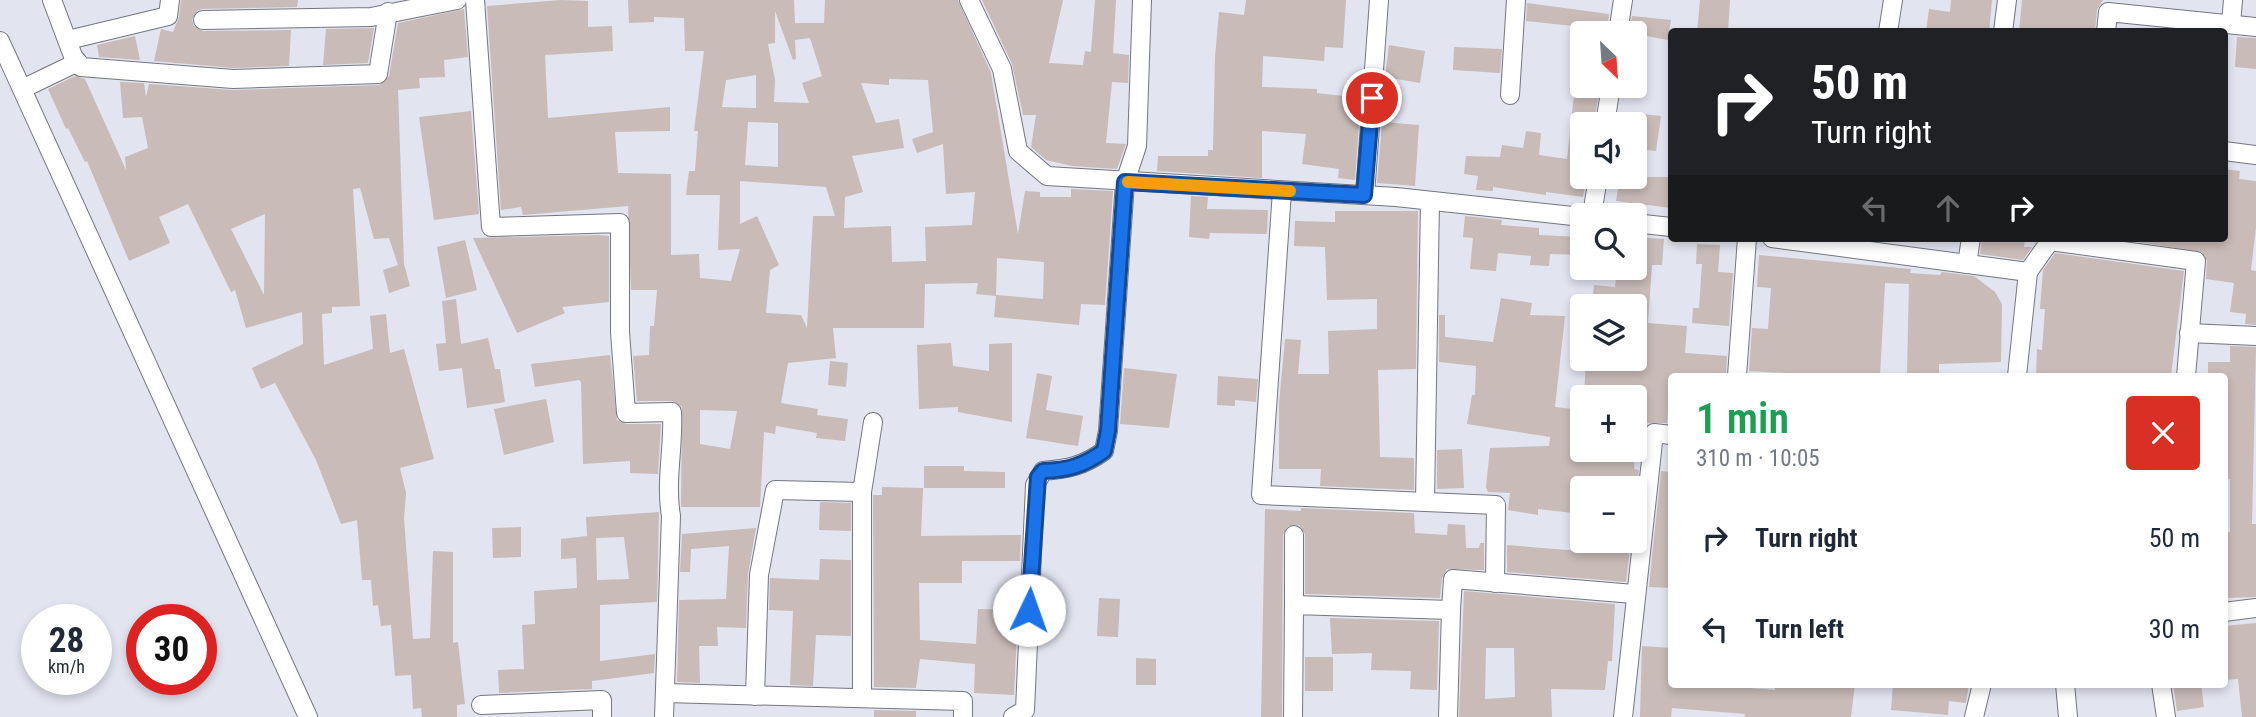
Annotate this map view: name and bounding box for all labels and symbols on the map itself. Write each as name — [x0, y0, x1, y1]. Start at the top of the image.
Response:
north arrow — [1570, 21, 1647, 98]
pin — [1342, 68, 1402, 128]
position arrow — [992, 573, 1066, 647]
speed limit sign: 30 — [126, 604, 217, 695]

